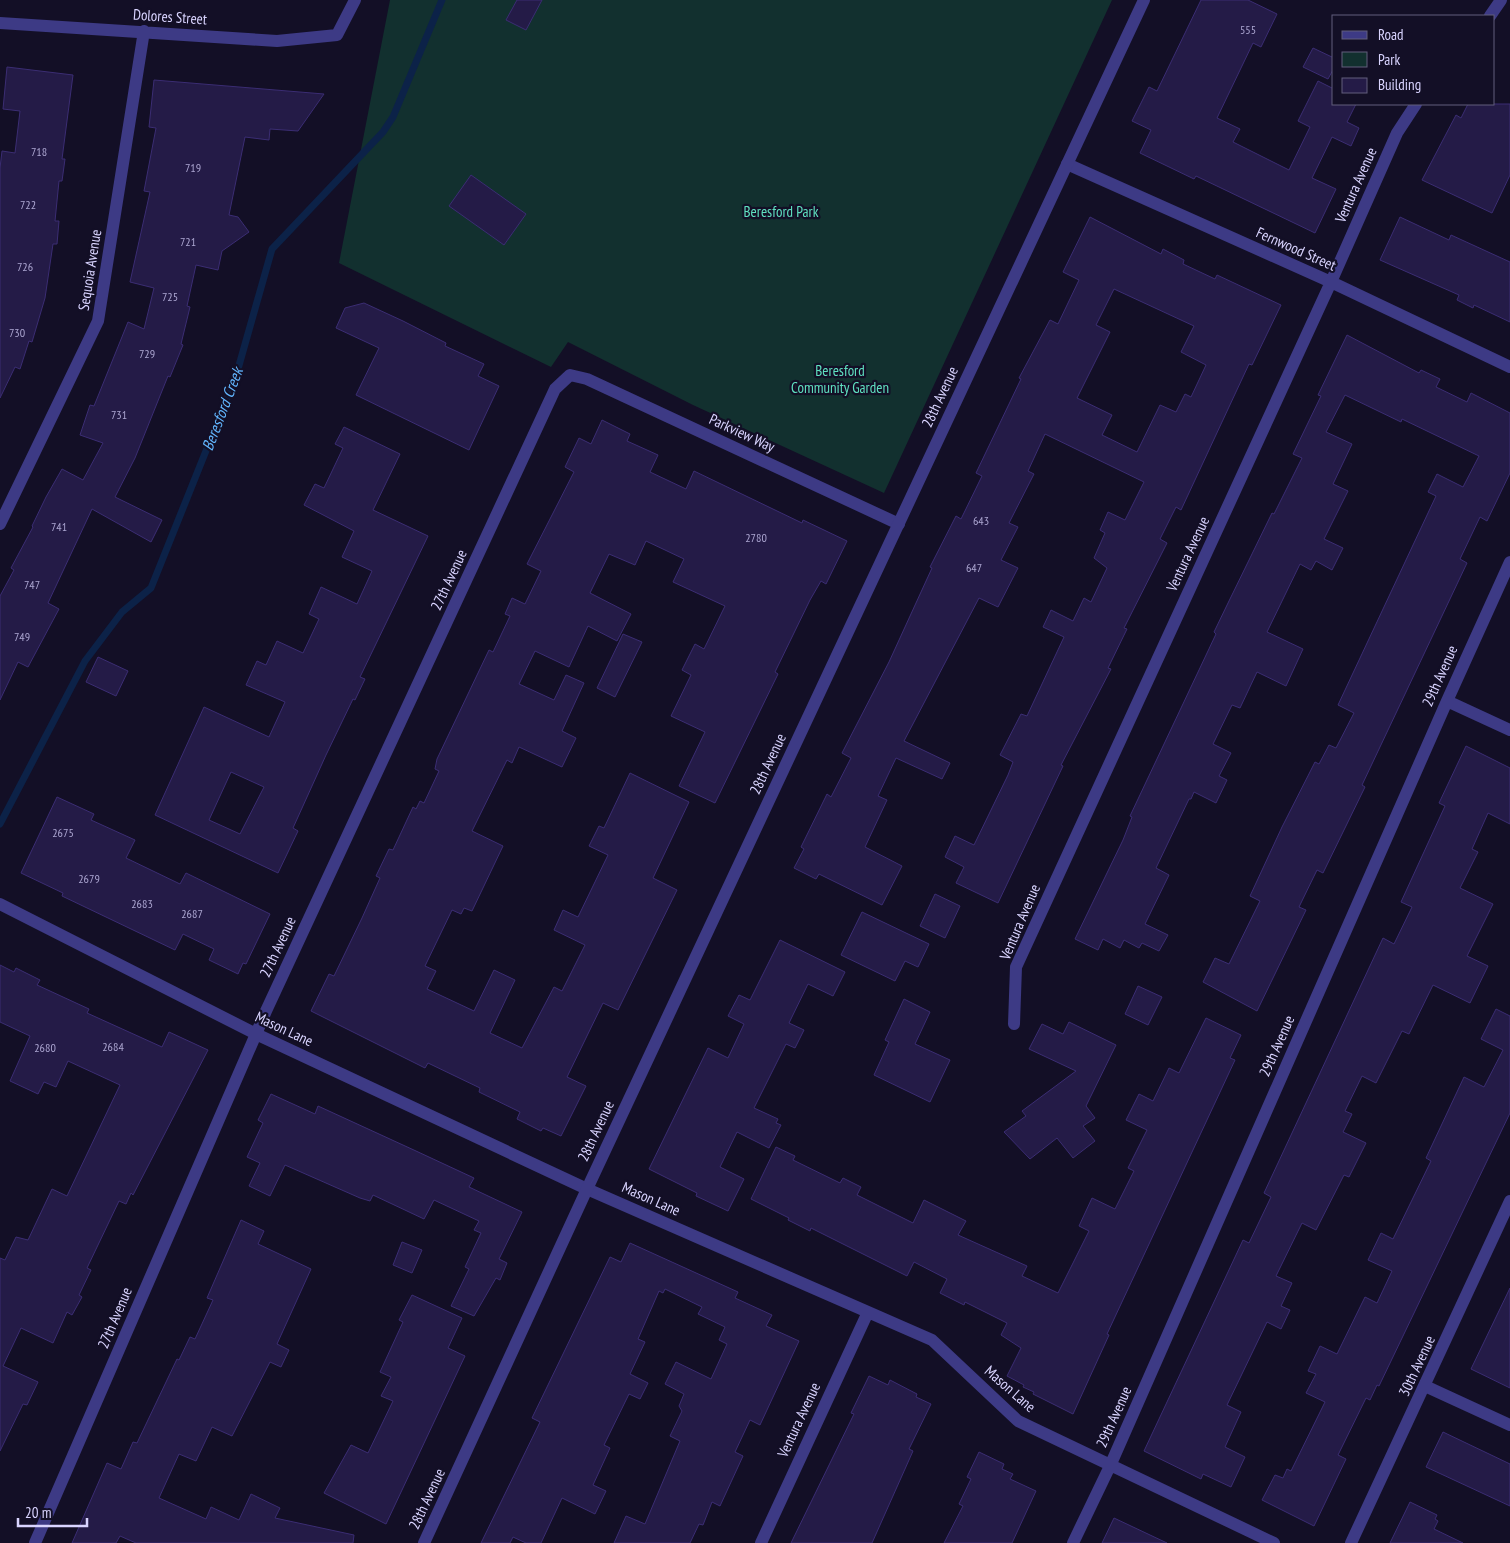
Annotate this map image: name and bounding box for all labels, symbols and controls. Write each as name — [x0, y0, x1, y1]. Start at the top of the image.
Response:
street label: Dolores Street — [132, 4, 208, 29]
legend — [1332, 15, 1495, 105]
house number: 555 — [1240, 22, 1256, 37]
text: Road — [1378, 25, 1404, 44]
text: Park — [1378, 50, 1400, 69]
text: Building — [1378, 75, 1421, 94]
house number: 718 — [31, 144, 47, 159]
street label: Ventura Avenue — [1330, 144, 1381, 226]
house number: 719 — [185, 160, 201, 175]
house number: 722 — [20, 197, 36, 212]
park label: Beresford Park — [744, 202, 819, 221]
street label: Fernwood Street — [1253, 222, 1339, 275]
street label: Sequoia Avenue — [74, 228, 105, 312]
house number: 721 — [180, 234, 196, 249]
house number: 726 — [17, 259, 33, 274]
house number: 725 — [162, 289, 178, 304]
house number: 730 — [9, 325, 25, 340]
house number: 729 — [139, 346, 155, 361]
park label: Beresford Community Garden — [791, 361, 889, 397]
water label: Beresford Creek — [197, 363, 248, 453]
street label: 28th Avenue — [917, 363, 962, 430]
house number: 731 — [111, 407, 127, 422]
street label: Parkview Way — [706, 409, 778, 456]
house number: 643 — [973, 513, 989, 528]
street label: Ventura Avenue — [1162, 513, 1213, 595]
house number: 741 — [51, 519, 67, 534]
house number: 2780 — [745, 530, 767, 545]
street label: 27th Avenue — [426, 546, 471, 613]
house number: 647 — [966, 560, 982, 575]
house number: 747 — [24, 577, 40, 592]
house number: 749 — [14, 629, 30, 644]
street label: 29th Avenue — [1418, 642, 1461, 709]
street label: 28th Avenue — [745, 730, 790, 797]
house number: 2675 — [52, 825, 74, 840]
house number: 2679 — [78, 871, 100, 886]
street label: Ventura Avenue — [995, 881, 1044, 963]
house number: 2683 — [131, 896, 153, 911]
house number: 2687 — [181, 906, 203, 921]
street label: 27th Avenue — [255, 913, 300, 980]
street label: Mason Lane — [252, 1007, 316, 1050]
street label: 29th Avenue — [1255, 1012, 1298, 1079]
house number: 2684 — [102, 1039, 124, 1054]
house number: 2680 — [34, 1040, 56, 1055]
street label: 28th Avenue — [573, 1097, 618, 1164]
street label: Mason Lane — [619, 1177, 683, 1220]
street label: 27th Avenue — [93, 1284, 136, 1351]
street label: 30th Avenue — [1394, 1332, 1439, 1399]
street label: Mason Lane — [981, 1361, 1040, 1416]
street label: Ventura Avenue — [773, 1379, 824, 1461]
street label: 29th Avenue — [1092, 1383, 1135, 1450]
street label: 28th Avenue — [404, 1465, 449, 1532]
scale bar — [18, 1496, 86, 1528]
text: 20 m — [25, 1503, 51, 1522]

